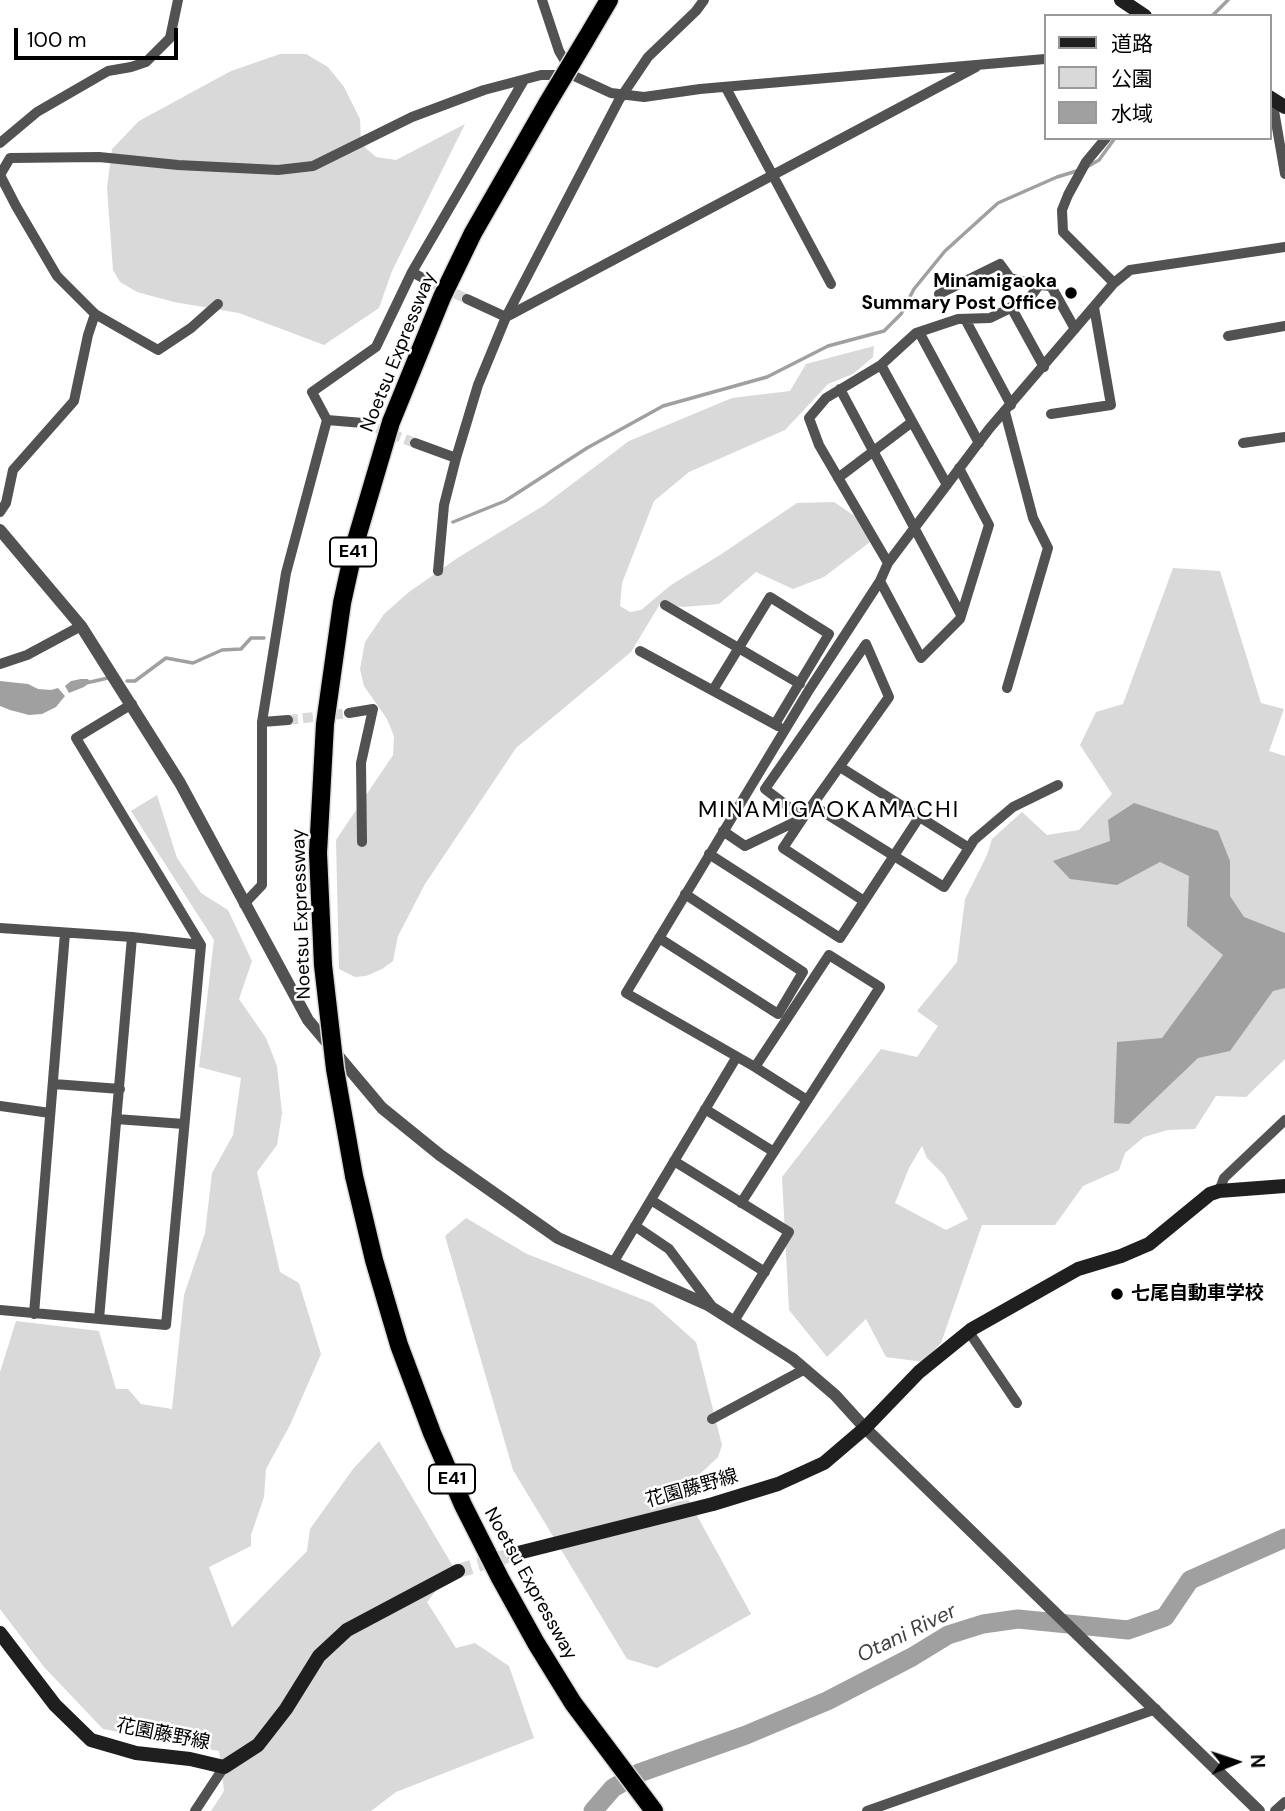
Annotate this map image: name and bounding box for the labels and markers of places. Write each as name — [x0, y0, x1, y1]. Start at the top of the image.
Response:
place label: Minamigaoka Summary Post Office — [861, 271, 1057, 315]
marker: Minamigaoka Summary Post Office — [1063, 285, 1079, 301]
place label: 七尾自動車学校 — [1131, 1283, 1264, 1305]
marker: 七尾自動車学校 — [1109, 1286, 1125, 1302]

